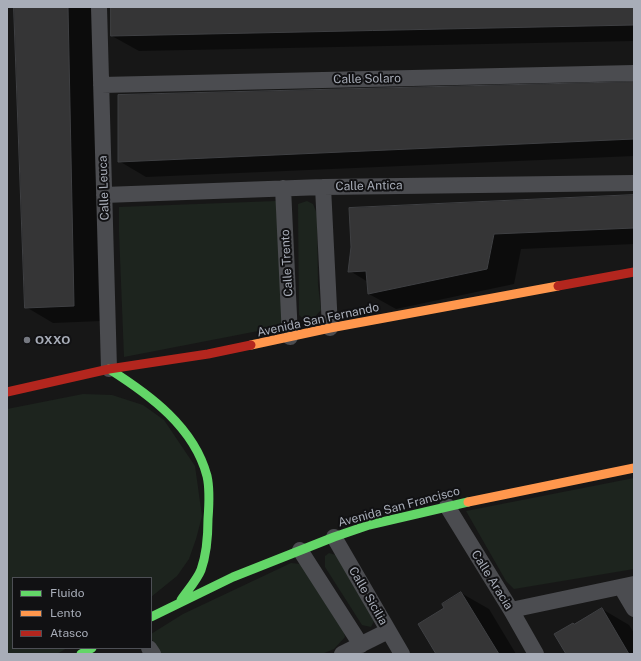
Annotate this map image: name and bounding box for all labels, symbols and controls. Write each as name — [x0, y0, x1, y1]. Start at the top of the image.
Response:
street label: Calle Solaro — [333, 71, 401, 87]
street label: Calle Leuca — [96, 155, 112, 221]
street label: Calle Antica — [335, 178, 403, 194]
street label: Calle Trento — [278, 229, 296, 297]
street label: Avenida San Fernando — [256, 300, 380, 340]
place label: OXXO — [35, 333, 70, 347]
marker: OXXO — [22, 335, 32, 345]
street label: Avenida San Francisco — [337, 484, 461, 530]
street label: Calle Aracia — [468, 548, 516, 612]
street label: Calle Sicilia — [346, 564, 390, 628]
legend — [12, 577, 152, 649]
text: Fluido — [50, 586, 85, 600]
text: Lento — [50, 606, 81, 620]
text: Atasco — [50, 626, 88, 640]

